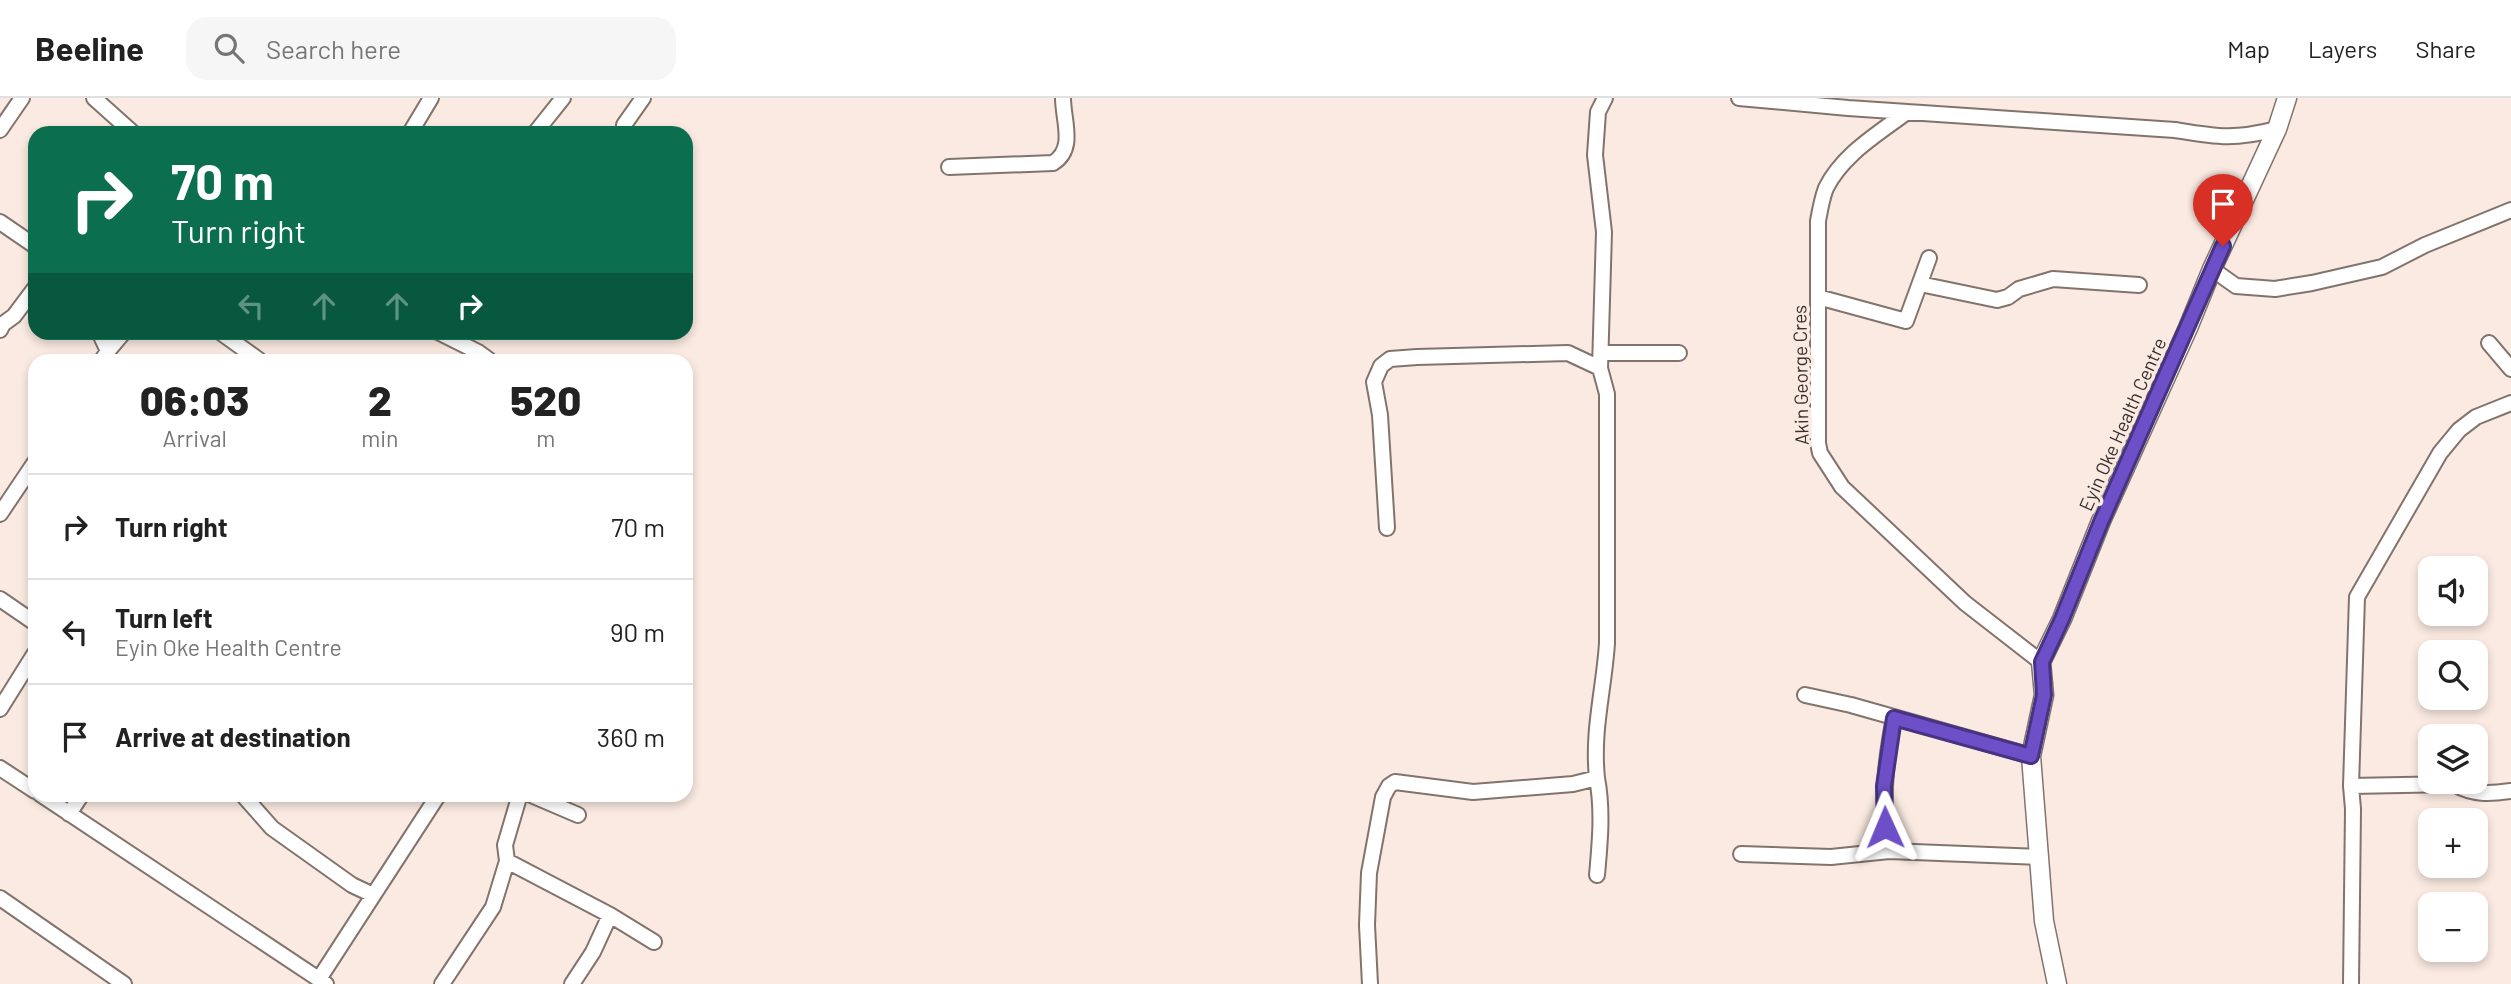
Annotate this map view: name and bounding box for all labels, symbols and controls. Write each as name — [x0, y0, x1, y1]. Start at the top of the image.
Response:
search box — [186, 17, 676, 80]
text: Beeline — [35, 28, 144, 68]
icon: search — [210, 29, 248, 67]
text: Search here — [266, 33, 401, 64]
text: Map — [2227, 34, 2270, 63]
text: Layers — [2308, 34, 2377, 63]
text: Share — [2415, 34, 2476, 63]
text: 70 m — [171, 151, 274, 210]
icon: right — [56, 154, 147, 245]
pin — [2193, 174, 2253, 246]
icon: arrive — [2204, 185, 2242, 223]
text: Turn right — [171, 211, 306, 249]
icon: left — [232, 287, 270, 325]
icon: ahead — [305, 287, 343, 325]
icon: ahead — [378, 287, 416, 325]
icon: right — [451, 287, 489, 325]
street label: Akin George Cres — [1787, 305, 1813, 445]
street label: Eyin Oke Health Centre — [2073, 334, 2171, 514]
text: 06:03 — [140, 374, 249, 424]
text: 2 — [368, 374, 392, 424]
text: 520 — [510, 374, 581, 424]
text: Arrival — [162, 424, 227, 452]
text: min — [361, 424, 399, 452]
text: m — [536, 424, 555, 452]
icon: right — [56, 508, 94, 546]
text: Turn right — [115, 511, 228, 542]
text: 70 m — [611, 511, 665, 542]
map controls — [2418, 556, 2488, 962]
button: sound — [2418, 556, 2488, 626]
text: Turn left — [115, 602, 213, 633]
icon: left — [56, 613, 94, 651]
text: 90 m — [610, 616, 665, 647]
text: Eyin Oke Health Centre — [115, 633, 342, 661]
button: search — [2418, 640, 2488, 710]
icon: arrive — [56, 718, 94, 756]
text: Arrive at destination — [115, 721, 351, 752]
text: 360 m — [597, 721, 665, 752]
button: layers — [2418, 724, 2488, 794]
position arrow — [1848, 790, 1922, 864]
button: + — [2418, 808, 2488, 878]
button: − — [2418, 892, 2488, 962]

